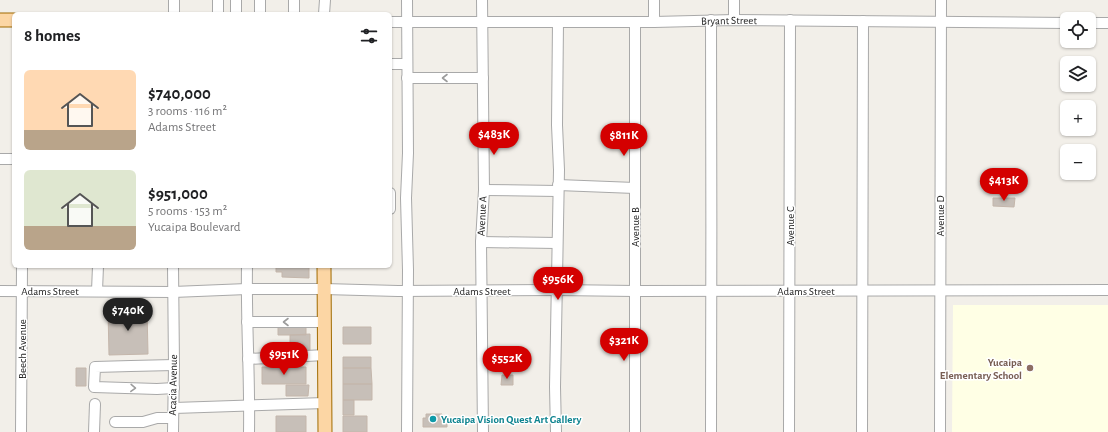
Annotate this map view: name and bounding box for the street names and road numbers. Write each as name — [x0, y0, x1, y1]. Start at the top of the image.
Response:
street label: Bryant Street — [701, 14, 758, 26]
street label: Avenue A — [475, 195, 489, 236]
street label: Avenue D — [935, 196, 946, 237]
street label: Avenue C — [785, 206, 796, 246]
street label: Avenue B — [630, 207, 641, 247]
street label: Adams Street — [21, 286, 79, 297]
street label: Adams Street — [453, 286, 511, 297]
street label: Adams Street — [777, 286, 835, 297]
street label: Beech Avenue — [17, 319, 28, 379]
street label: Acacia Avenue — [167, 354, 179, 416]

